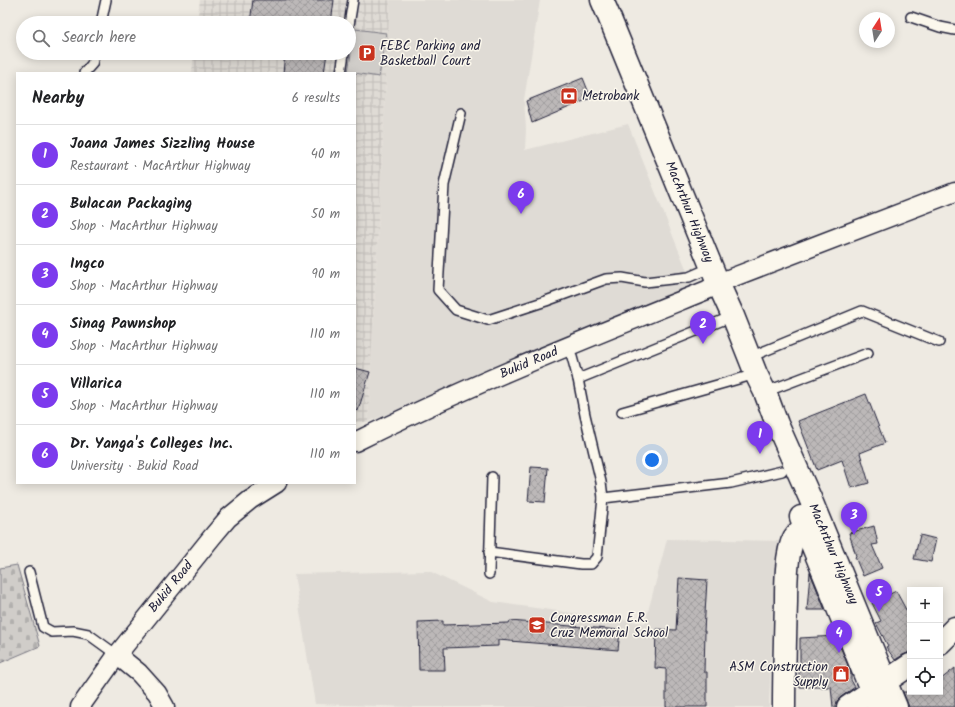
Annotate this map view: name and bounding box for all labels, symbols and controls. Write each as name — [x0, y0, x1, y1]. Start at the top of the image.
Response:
north arrow — [859, 12, 895, 48]
search box — [16, 16, 356, 60]
text: Search here — [62, 26, 136, 50]
icon: search — [30, 27, 52, 49]
place label: FEBC Parking and Basketball Court — [380, 36, 481, 72]
parking icon: FEBC Parking and Basketball Court — [357, 43, 377, 63]
text: Nearby — [32, 85, 84, 112]
bank icon: Metrobank — [559, 86, 579, 106]
place label: Metrobank — [582, 86, 640, 107]
text: 6 results — [292, 88, 340, 109]
text: Joana James Sizzling House — [70, 132, 255, 156]
text: 1 — [43, 144, 47, 165]
text: 40 m — [311, 144, 340, 165]
text: Restaurant · MacArthur Highway — [70, 156, 250, 177]
street label: MacArthur Highway — [659, 158, 719, 267]
pin: 6 — [508, 181, 534, 214]
text: Bulacan Packaging — [70, 192, 192, 216]
text: 2 — [41, 204, 49, 225]
text: 50 m — [311, 204, 340, 225]
text: Shop · MacArthur Highway — [70, 216, 218, 237]
text: Ingco — [70, 252, 104, 276]
text: 3 — [41, 264, 49, 285]
text: 90 m — [312, 264, 340, 285]
text: Shop · MacArthur Highway — [70, 276, 218, 297]
pin: 2 — [690, 311, 716, 344]
text: Sinag Pawnshop — [70, 312, 176, 336]
text: 4 — [41, 324, 49, 345]
text: 110 m — [310, 324, 340, 345]
text: Shop · MacArthur Highway — [70, 336, 218, 357]
street label: Bukid Road — [497, 341, 562, 385]
text: Villarica — [70, 372, 122, 396]
text: 5 — [42, 384, 48, 405]
text: 110 m — [310, 384, 340, 405]
text: Shop · MacArthur Highway — [70, 396, 218, 417]
pin: 1 — [747, 421, 773, 454]
text: Dr. Yanga's Colleges Inc. — [70, 432, 233, 456]
text: 6 — [41, 444, 49, 465]
text: 110 m — [310, 444, 340, 465]
your location — [642, 450, 662, 470]
text: University · Bukid Road — [70, 456, 198, 477]
street label: MacArthur Highway — [802, 500, 864, 609]
pin: 3 — [841, 502, 867, 535]
street label: Bukid Road — [143, 556, 199, 618]
pin: 5 — [866, 579, 892, 612]
map controls — [907, 587, 943, 695]
button: + — [907, 587, 943, 623]
place label: Congressman E.R. Cruz Memorial School — [550, 608, 668, 644]
school or university icon: Congressman E.R. Cruz Memorial School — [527, 615, 547, 635]
pin: 4 — [826, 620, 852, 653]
button: − — [907, 623, 943, 659]
place label: ASM Construction Supply — [729, 657, 829, 693]
button: locate — [907, 659, 943, 695]
shop icon: ASM Construction Supply — [831, 664, 851, 684]

